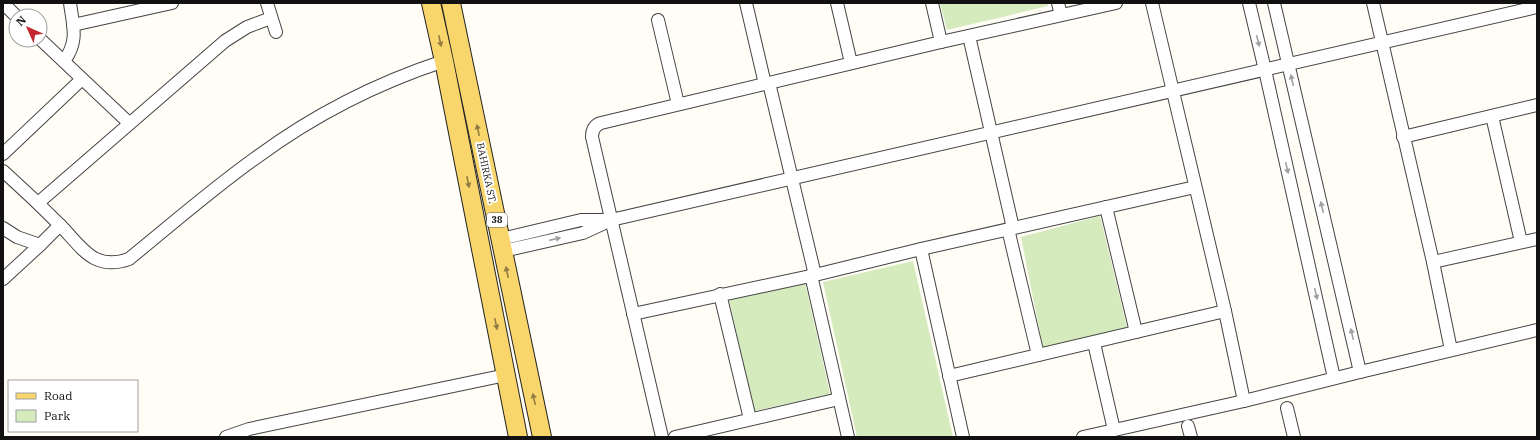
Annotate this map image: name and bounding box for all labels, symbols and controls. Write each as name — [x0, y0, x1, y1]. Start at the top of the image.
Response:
north arrow — [8, 8, 48, 48]
text: N — [13, 13, 29, 29]
one-way arrow — [437, 35, 443, 47]
one-way arrow — [1255, 35, 1261, 47]
one-way arrow — [1289, 74, 1295, 87]
one-way arrow — [475, 124, 481, 137]
street label: BAHIRKA ST. — [474, 142, 499, 205]
one-way arrow — [1285, 161, 1291, 174]
one-way arrow — [465, 176, 471, 188]
one-way arrow — [1319, 201, 1325, 213]
road number: 38 — [487, 213, 507, 227]
one-way arrow — [548, 236, 561, 242]
one-way arrow — [504, 265, 510, 278]
one-way arrow — [1313, 288, 1319, 301]
one-way arrow — [493, 317, 499, 330]
one-way arrow — [1348, 327, 1354, 340]
legend — [8, 380, 138, 432]
text: Road — [44, 388, 73, 403]
one-way arrow — [530, 393, 536, 405]
text: Park — [44, 408, 70, 423]

